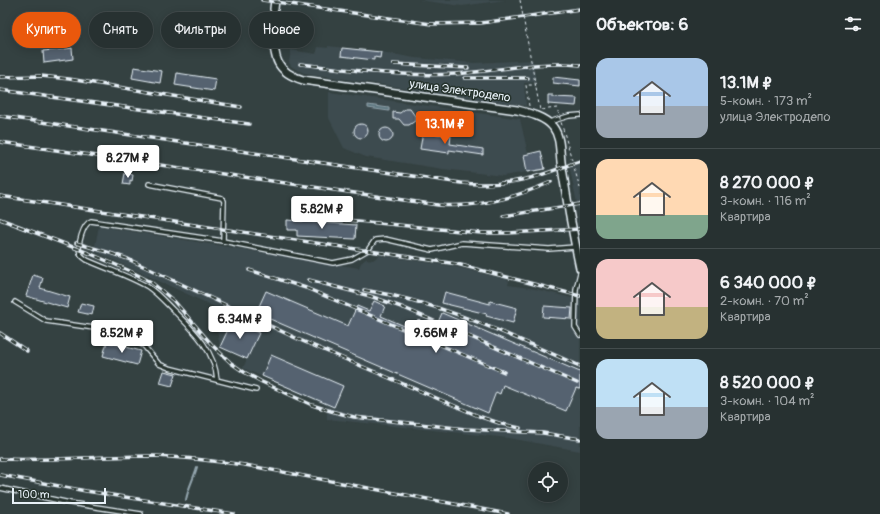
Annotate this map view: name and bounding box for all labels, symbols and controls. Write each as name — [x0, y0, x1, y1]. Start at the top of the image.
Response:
chip: Купить — [12, 12, 81, 48]
chip: Снять — [89, 12, 153, 48]
chip: Фильтры — [161, 12, 241, 48]
chip: Новое — [249, 12, 314, 48]
icon: filters — [842, 13, 864, 35]
text: Объектов: 6 — [596, 14, 688, 35]
text: 13.1M ₽ — [720, 72, 773, 93]
icon: home — [628, 74, 676, 122]
street label: улица Электродепо — [408, 76, 512, 106]
text: 5-комн. · 173 m² — [720, 93, 812, 109]
text: улица Электродепо — [720, 109, 830, 125]
pin: 13.1M ₽ — [408, 111, 482, 145]
text: 13.1M ₽ — [425, 116, 465, 132]
pin: 8.27M ₽ — [91, 145, 165, 179]
text: 8.27M ₽ — [106, 150, 150, 166]
text: 8 270 000 ₽ — [720, 172, 815, 193]
icon: home — [628, 175, 676, 223]
text: 3-комн. · 116 m² — [720, 193, 811, 209]
pin: 5.82M ₽ — [285, 196, 359, 230]
text: 5.82M ₽ — [300, 201, 344, 217]
text: Квартира — [720, 209, 771, 225]
text: 6 340 000 ₽ — [720, 272, 817, 293]
icon: home — [628, 275, 676, 323]
text: 2-комн. · 70 m² — [720, 293, 809, 309]
pin: 6.34M ₽ — [203, 306, 277, 340]
text: Квартира — [720, 309, 771, 325]
text: 6.34M ₽ — [217, 311, 263, 327]
pin: 8.52M ₽ — [85, 320, 159, 354]
pin: 9.66M ₽ — [399, 320, 473, 354]
text: 8.52M ₽ — [100, 325, 144, 341]
text: 9.66M ₽ — [414, 325, 458, 341]
text: 8 520 000 ₽ — [720, 372, 815, 393]
icon: home — [628, 375, 676, 423]
text: 3-комн. · 104 m² — [720, 393, 815, 409]
text: Квартира — [720, 409, 771, 425]
map controls — [528, 462, 568, 502]
button: locate — [528, 462, 568, 502]
scale bar — [12, 486, 106, 505]
text: 100 m — [18, 488, 49, 501]

